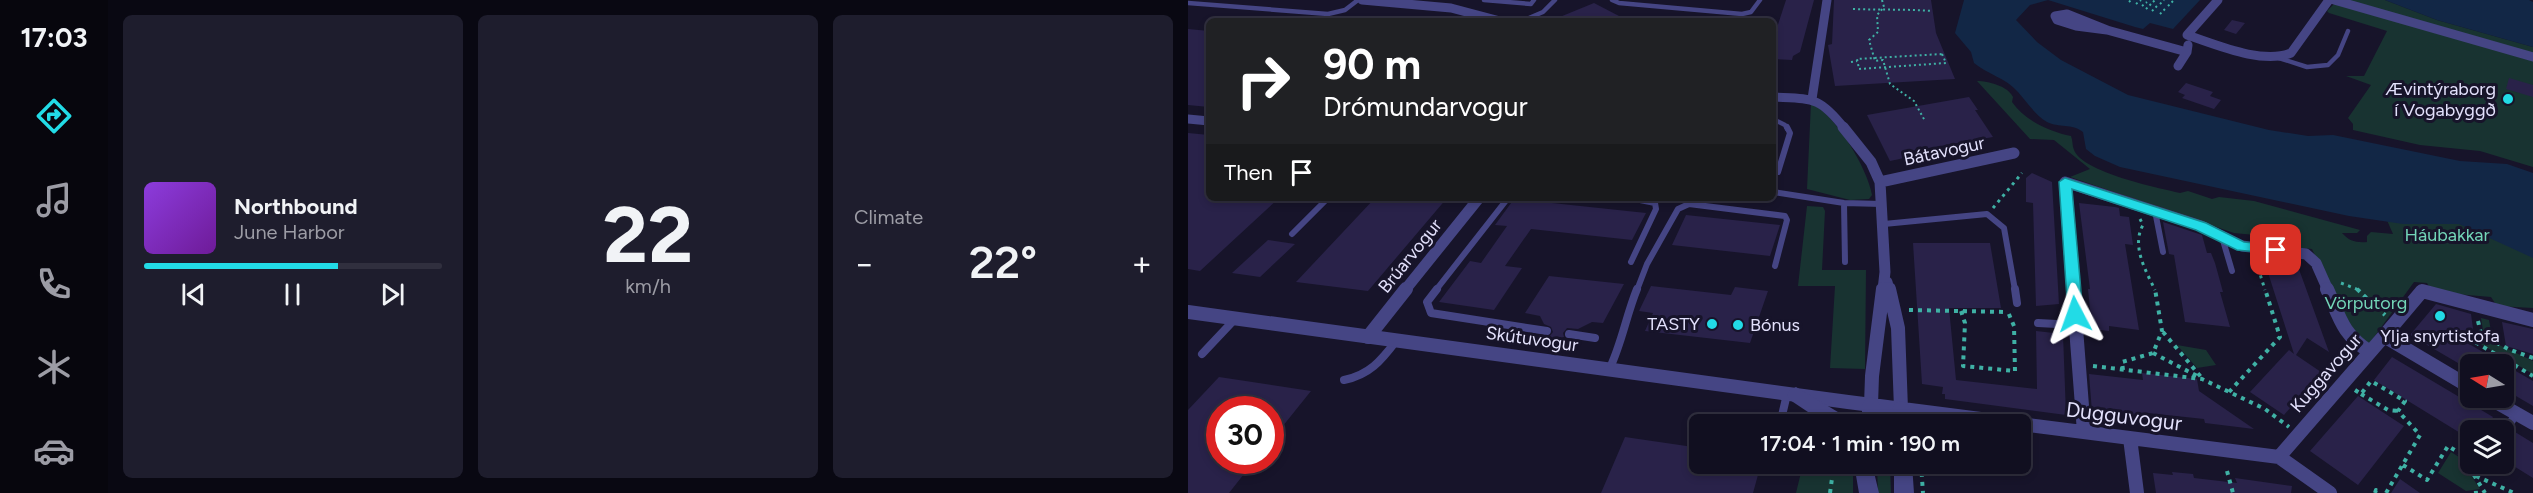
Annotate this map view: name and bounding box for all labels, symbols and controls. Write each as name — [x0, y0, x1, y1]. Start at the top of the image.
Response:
text: 17:03 — [20, 21, 88, 54]
text: 90 m — [1323, 39, 1421, 90]
icon: right — [1224, 42, 1302, 120]
place label: Ævintýraborg í Vogabyggð — [2385, 78, 2496, 121]
text: Drómundarvogur — [1323, 90, 1528, 123]
marker: Ævintýraborg í Vogabyggð — [2501, 92, 2515, 106]
icon: directions — [33, 95, 75, 137]
street label: Bátavogur — [1901, 132, 1987, 170]
icon: arrive — [1285, 156, 1318, 189]
text: Then — [1224, 159, 1273, 186]
icon: music — [33, 179, 75, 221]
text: 22 — [603, 188, 693, 282]
text: Northbound — [234, 193, 358, 220]
text: Climate — [854, 205, 923, 229]
street label: Brúarvogur — [1374, 215, 1446, 297]
text: June Harbor — [234, 220, 345, 244]
pin — [2250, 224, 2301, 275]
park label: Háubakkar — [2405, 224, 2489, 246]
icon: arrive — [2259, 233, 2292, 266]
text: 22° — [969, 235, 1037, 289]
text: − — [854, 244, 875, 283]
text: + — [1131, 244, 1152, 283]
icon: phone — [33, 263, 75, 305]
text: km/h — [625, 274, 671, 298]
icon: previous — [177, 278, 210, 311]
icon: pause — [276, 278, 309, 311]
icon: next — [376, 278, 409, 311]
position arrow — [2043, 282, 2107, 346]
park label: Vörputorg — [2325, 292, 2407, 314]
marker: Ylja snyrtistofa — [2433, 309, 2447, 323]
place label: TASTY — [1647, 313, 1700, 335]
place label: Bónus — [1750, 314, 1800, 336]
marker: TASTY — [1705, 317, 1719, 331]
marker: Bónus — [1731, 318, 1745, 332]
street label: Skútuvogur — [1484, 322, 1580, 356]
place label: Ylja snyrtistofa — [2380, 325, 2500, 347]
street label: Kuggavogur — [2286, 329, 2366, 417]
icon: climate — [33, 346, 75, 388]
north arrow — [2460, 354, 2514, 408]
map controls — [2460, 354, 2514, 474]
speed limit sign: 30 — [1206, 396, 1284, 474]
street label: Dugguvogur — [2065, 396, 2183, 436]
button: layers — [2460, 420, 2514, 474]
icon: car — [33, 430, 75, 472]
text: 17:04 · 1 min · 190 m — [1760, 430, 1960, 457]

